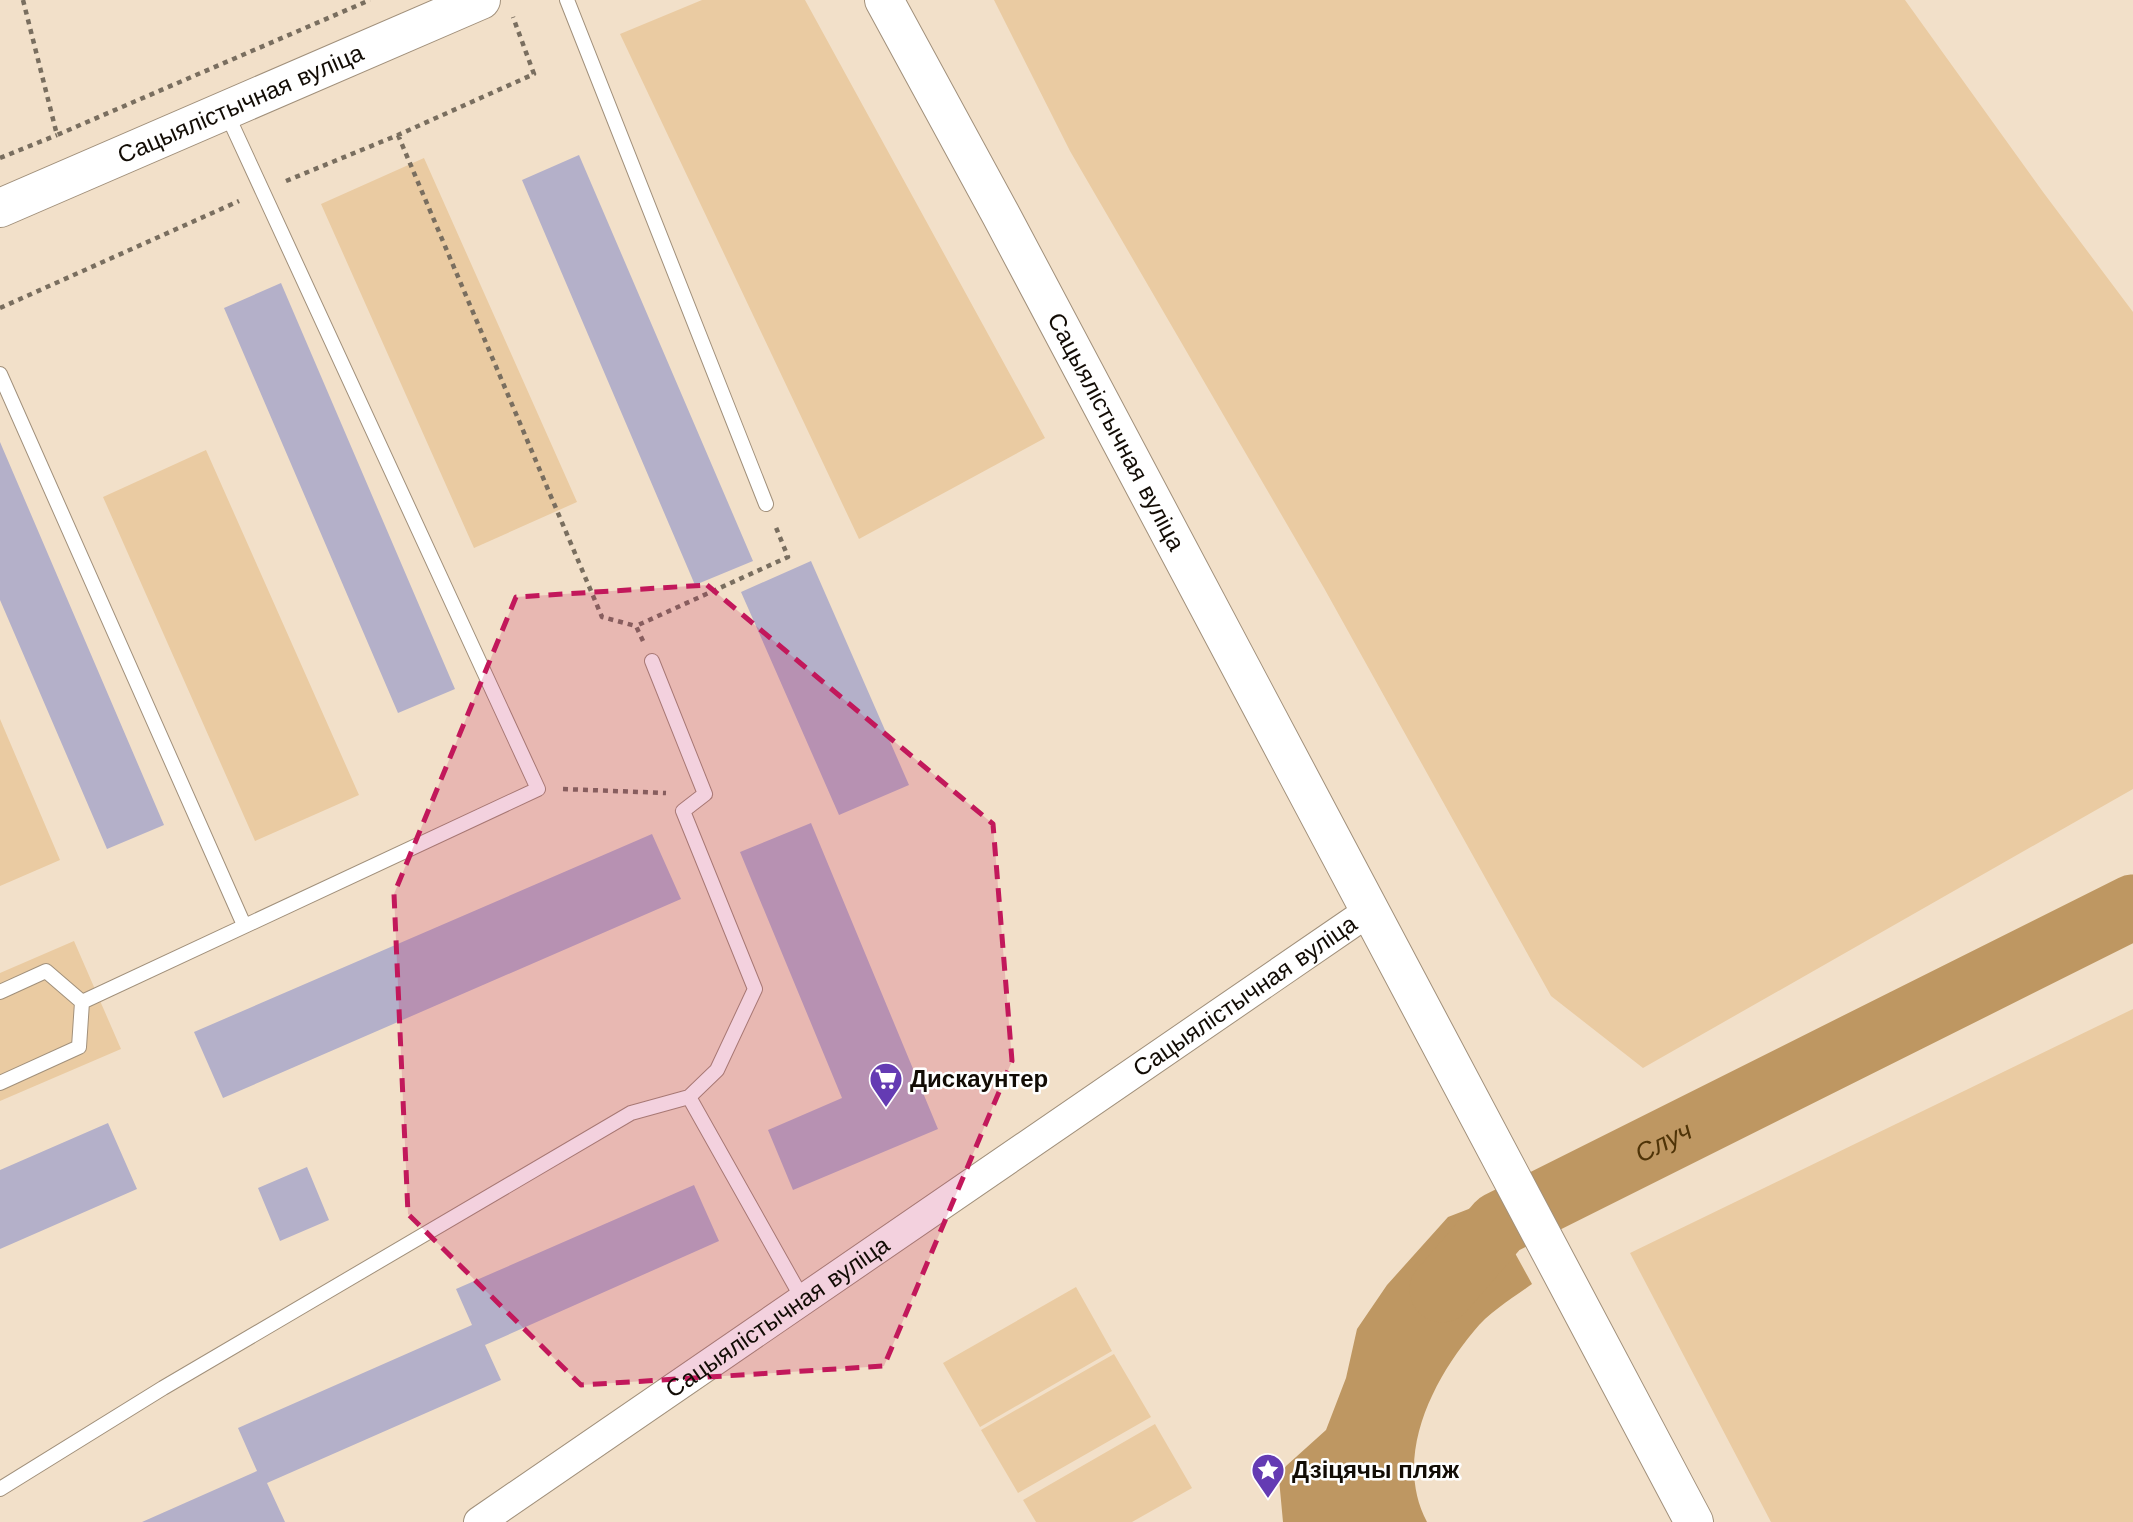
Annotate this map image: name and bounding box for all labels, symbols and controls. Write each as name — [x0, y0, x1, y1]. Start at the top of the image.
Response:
street label: Сацыялістычная вуліца — [113, 38, 368, 169]
street label: Сацыялістычная вуліца — [1041, 308, 1191, 556]
street label: Сацыялістычная вуліца — [1128, 909, 1363, 1083]
supermarket icon: Дискаунтер — [867, 1060, 905, 1109]
place label: Дискаунтер — [910, 1065, 1048, 1093]
water label: Случ — [1630, 1115, 1697, 1169]
street label: Сацыялістычная вуліца — [660, 1230, 895, 1404]
place icon: Дзіцячы пляж — [1249, 1451, 1287, 1500]
place label: Дзіцячы пляж — [1292, 1456, 1460, 1484]

